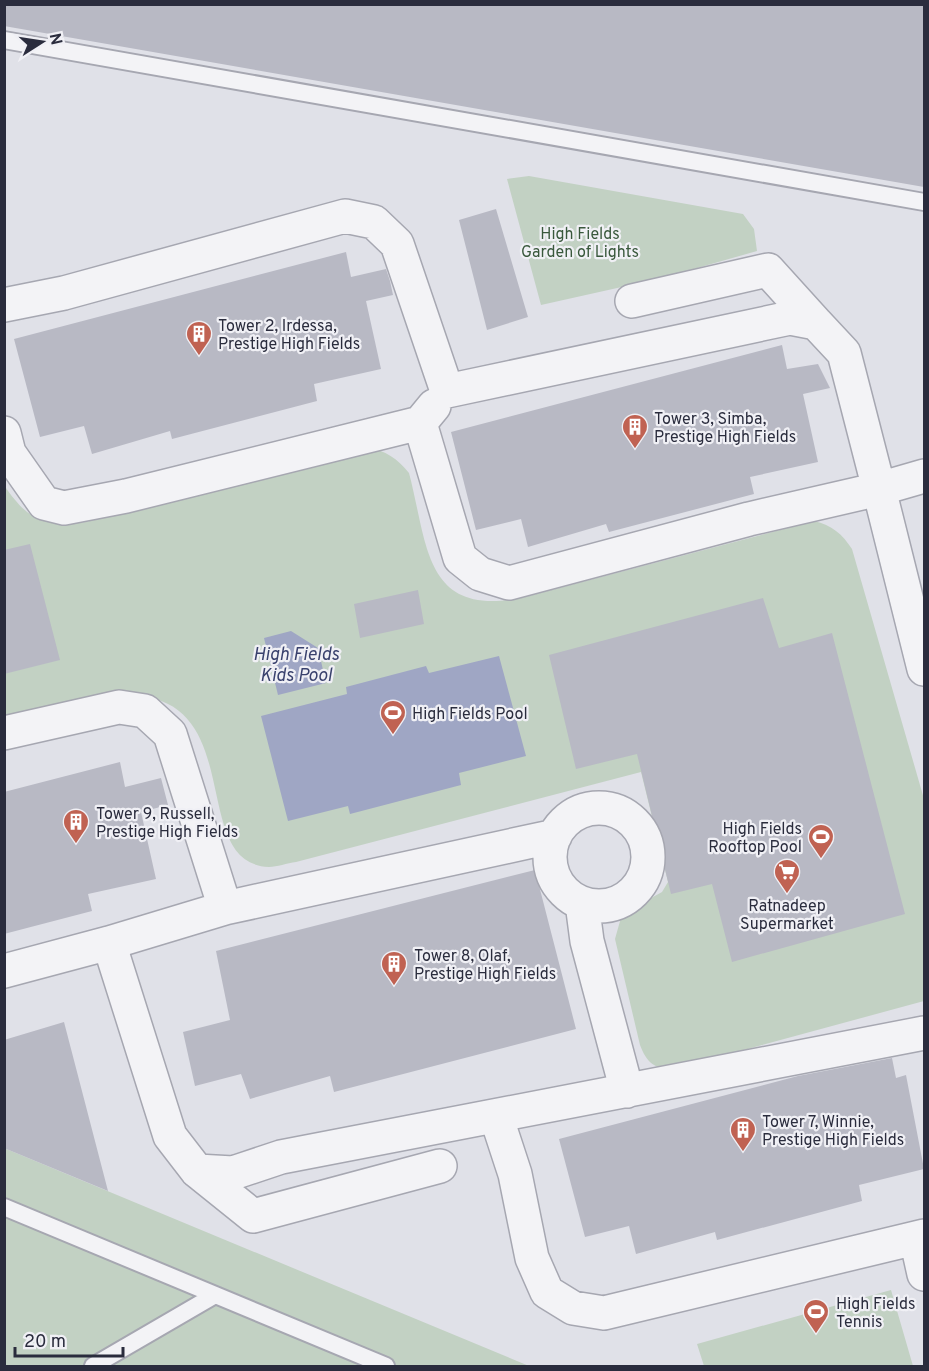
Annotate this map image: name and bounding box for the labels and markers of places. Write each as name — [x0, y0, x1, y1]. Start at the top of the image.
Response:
place label: Tower 2, Irdessa, Prestige High Fields — [218, 317, 360, 355]
building icon: Tower 2, Irdessa, Prestige High Fields — [184, 319, 214, 357]
place label: Tower 3, Simba, Prestige High Fields — [654, 410, 796, 448]
building icon: Tower 3, Simba, Prestige High Fields — [620, 412, 650, 450]
sports icon: High Fields Pool — [378, 698, 408, 736]
place label: High Fields Pool — [412, 705, 528, 725]
place label: Tower 9, Russell, Prestige High Fields — [96, 805, 238, 843]
building icon: Tower 9, Russell, Prestige High Fields — [61, 807, 91, 845]
place label: High Fields Rooftop Pool — [708, 820, 802, 858]
sports icon: High Fields Rooftop Pool — [806, 822, 836, 860]
supermarket icon: Ratnadeep Supermarket — [772, 857, 802, 895]
place label: Ratnadeep Supermarket — [740, 897, 834, 935]
place label: Tower 8, Olaf, Prestige High Fields — [414, 947, 556, 985]
building icon: Tower 8, Olaf, Prestige High Fields — [379, 949, 409, 987]
place label: Tower 7, Winnie, Prestige High Fields — [762, 1113, 904, 1151]
building icon: Tower 7, Winnie, Prestige High Fields — [728, 1115, 758, 1153]
place label: High Fields Tennis — [836, 1295, 915, 1333]
sports icon: High Fields Tennis — [801, 1297, 831, 1335]

